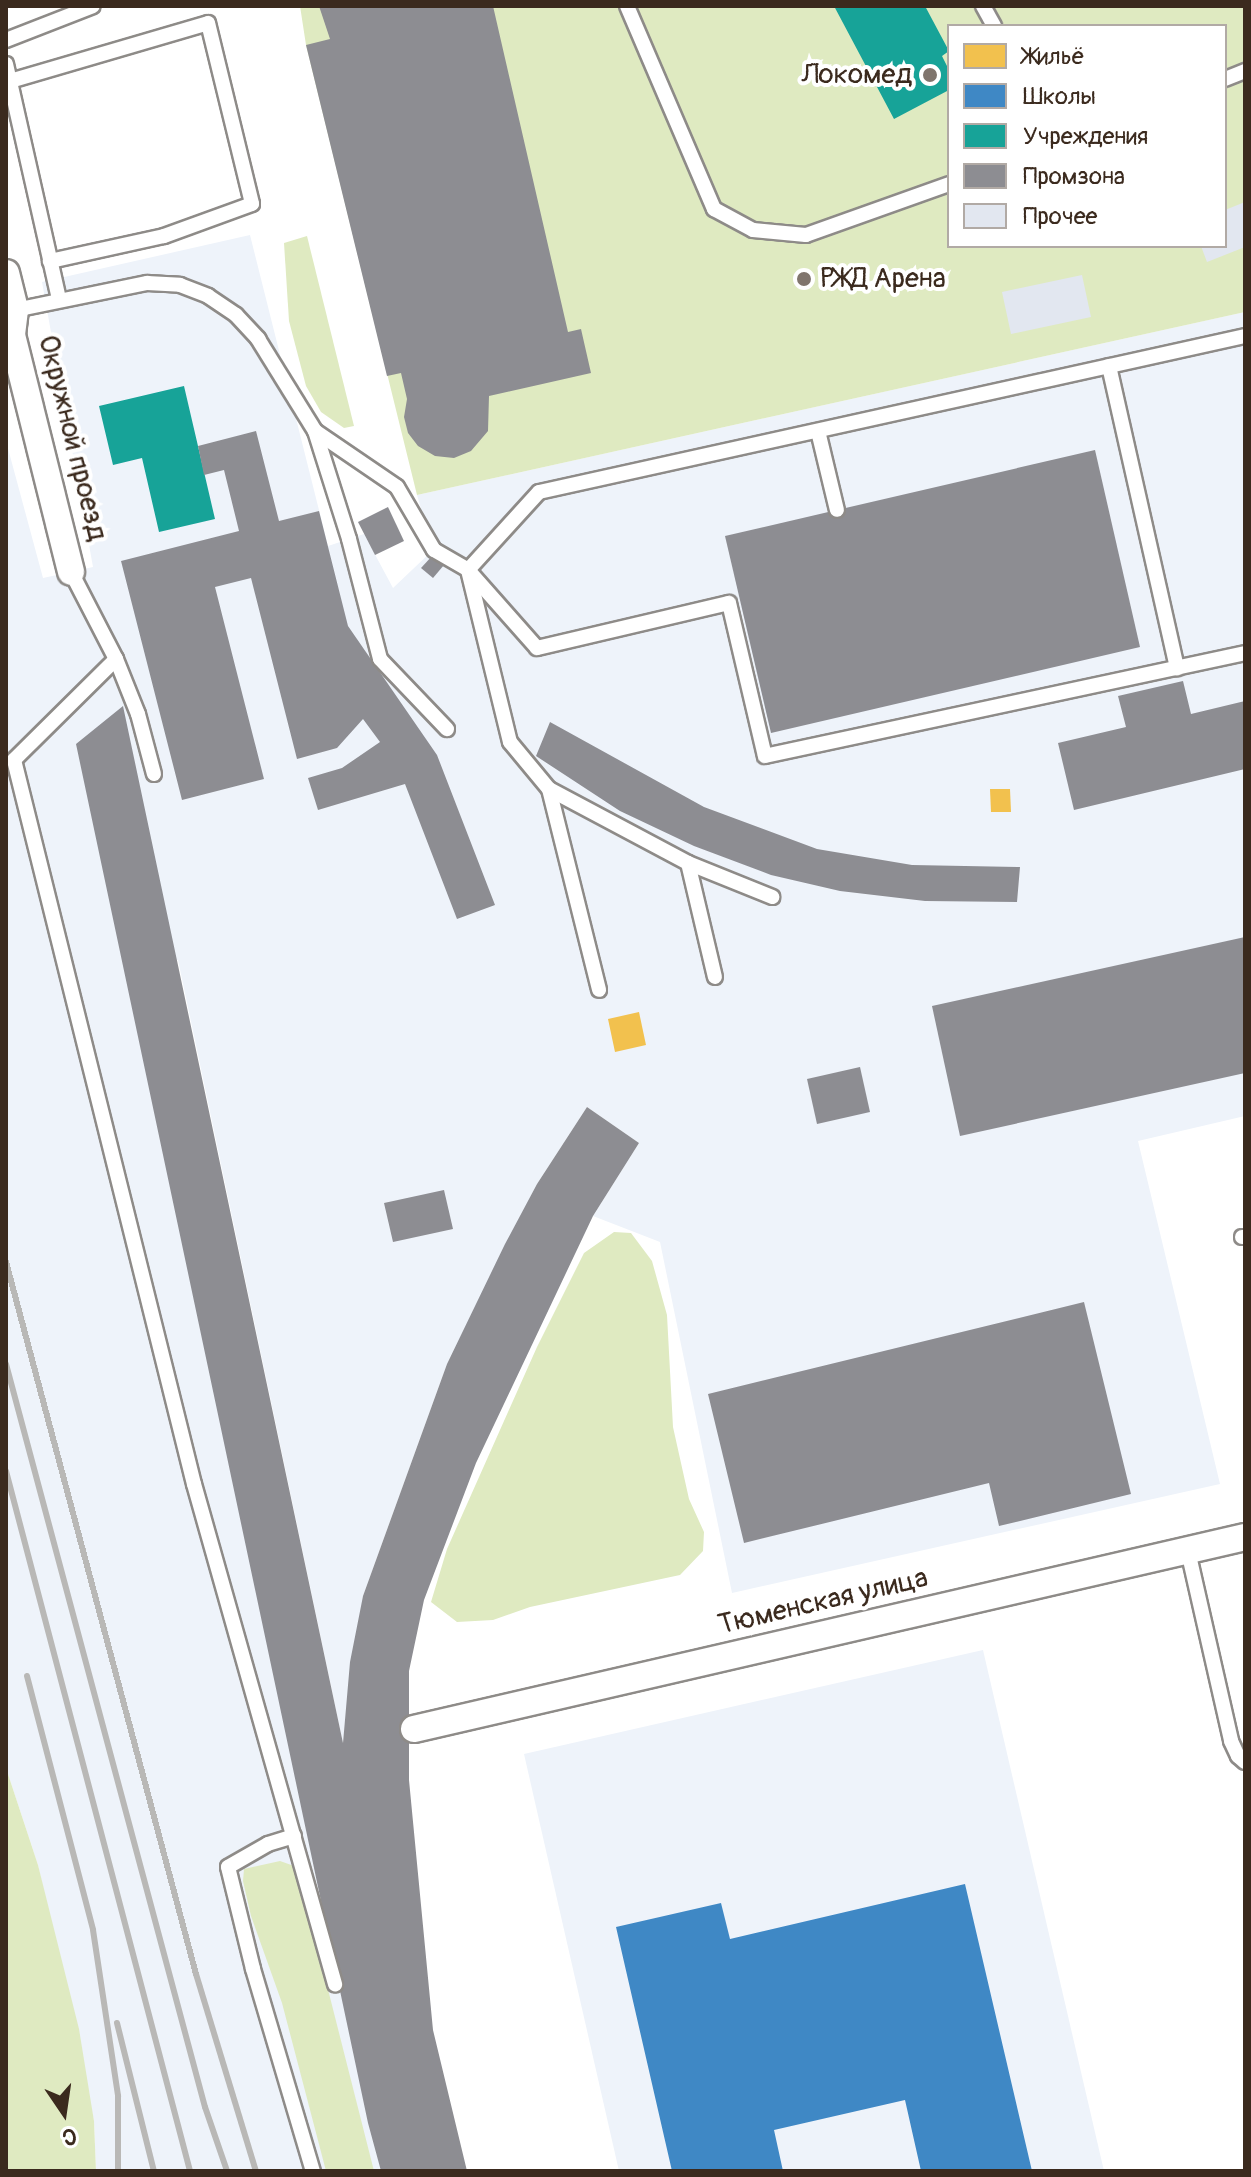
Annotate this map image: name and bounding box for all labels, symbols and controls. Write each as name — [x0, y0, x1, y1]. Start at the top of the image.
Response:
legend — [947, 24, 1227, 248]
text: Жильё — [1023, 42, 1085, 71]
place label: Локомед — [802, 58, 912, 92]
marker: Локомед — [919, 64, 941, 86]
text: Школы — [1023, 82, 1096, 111]
text: Учреждения — [1023, 122, 1148, 151]
text: Промзона — [1023, 162, 1125, 191]
text: Прочее — [1023, 202, 1097, 231]
place label: РЖД Арена — [820, 262, 946, 296]
marker: РЖД Арена — [795, 270, 813, 288]
street label: Окружной проезд — [30, 332, 114, 544]
street label: Тюменская улица — [715, 1562, 931, 1642]
north arrow — [24, 2073, 104, 2153]
text: С — [60, 2121, 79, 2152]

